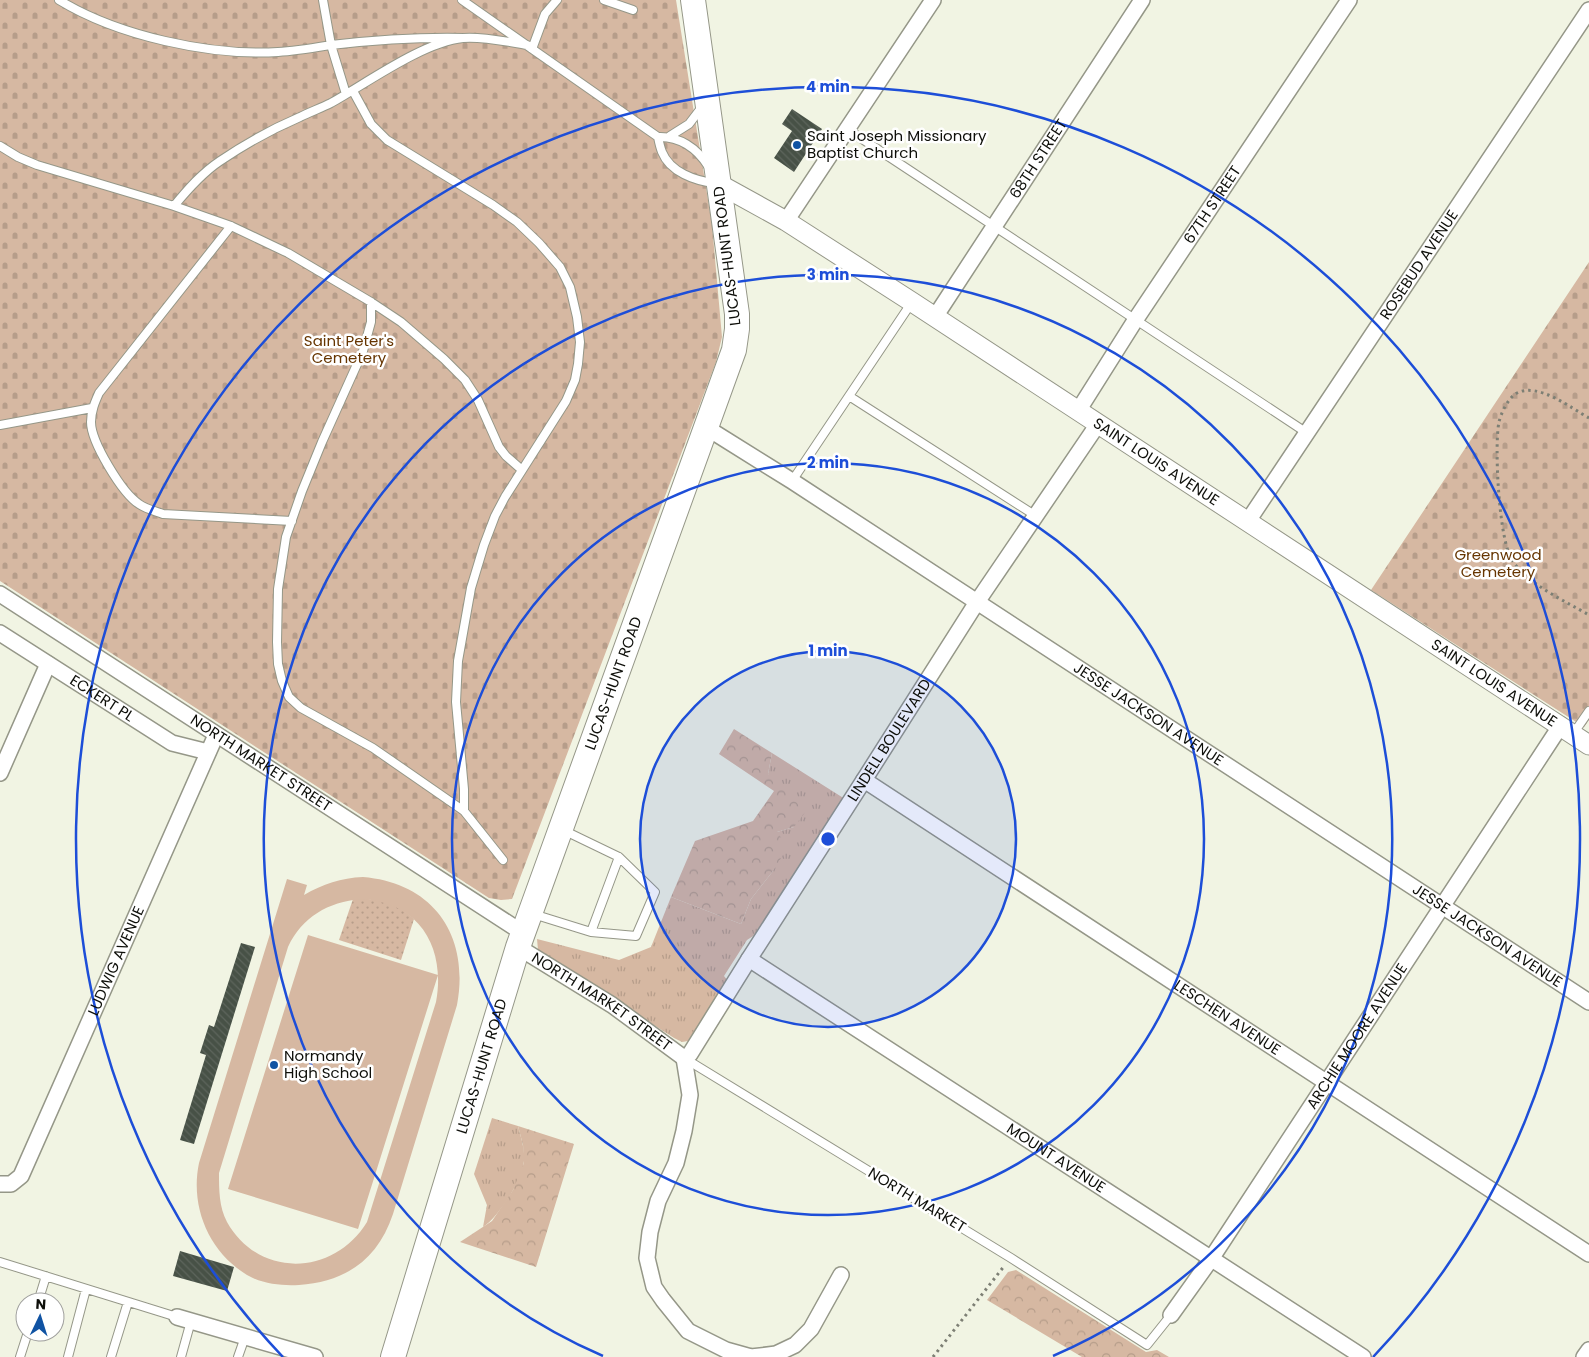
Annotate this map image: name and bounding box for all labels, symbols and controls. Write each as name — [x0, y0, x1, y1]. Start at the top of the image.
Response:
text: 4 min — [806, 76, 850, 97]
street label: 68TH STREET — [1004, 115, 1072, 202]
place label: Saint Joseph Missionary Baptist Church — [807, 125, 987, 163]
marker: Saint Joseph Missionary Baptist Church — [791, 139, 803, 151]
street label: 67TH STREET — [1178, 161, 1245, 248]
street label: LUCAS-HUNT ROAD — [708, 185, 745, 327]
street label: ROSEBUD AVENUE — [1374, 206, 1463, 323]
text: 3 min — [807, 264, 849, 285]
park label: Saint Peter's Cemetery — [304, 330, 394, 368]
street label: SAINT LOUIS AVENUE — [1089, 412, 1223, 510]
text: 2 min — [807, 452, 849, 473]
park label: Greenwood Cemetery — [1454, 544, 1542, 582]
street label: LUCAS-HUNT ROAD — [579, 614, 647, 753]
street label: SAINT LOUIS AVENUE — [1427, 634, 1561, 731]
text: 1 min — [808, 640, 848, 661]
street label: JESSE JACKSON AVENUE — [1070, 657, 1228, 770]
street label: ECKERT PL — [66, 669, 139, 726]
street label: LINDELL BOULEVARD — [842, 675, 936, 805]
street label: NORTH MARKET STREET — [186, 709, 336, 816]
centre of rings — [819, 830, 837, 848]
street label: JESSE JACKSON AVENUE — [1409, 878, 1567, 992]
street label: LUDWIG AVENUE — [82, 903, 149, 1019]
street label: NORTH MARKET STREET — [528, 947, 676, 1056]
street label: ARCHIE MOORE AVENUE — [1301, 959, 1412, 1113]
street label: LESCHEN AVENUE — [1170, 974, 1285, 1060]
street label: LUCAS-HUNT ROAD — [451, 996, 512, 1136]
place label: Normandy High School — [284, 1045, 372, 1083]
marker: Normandy High School — [268, 1059, 280, 1071]
street label: MOUNT AVENUE — [1003, 1118, 1110, 1197]
street label: NORTH MARKET — [864, 1162, 970, 1237]
north arrow — [15, 1292, 65, 1342]
text: N — [35, 1294, 47, 1314]

